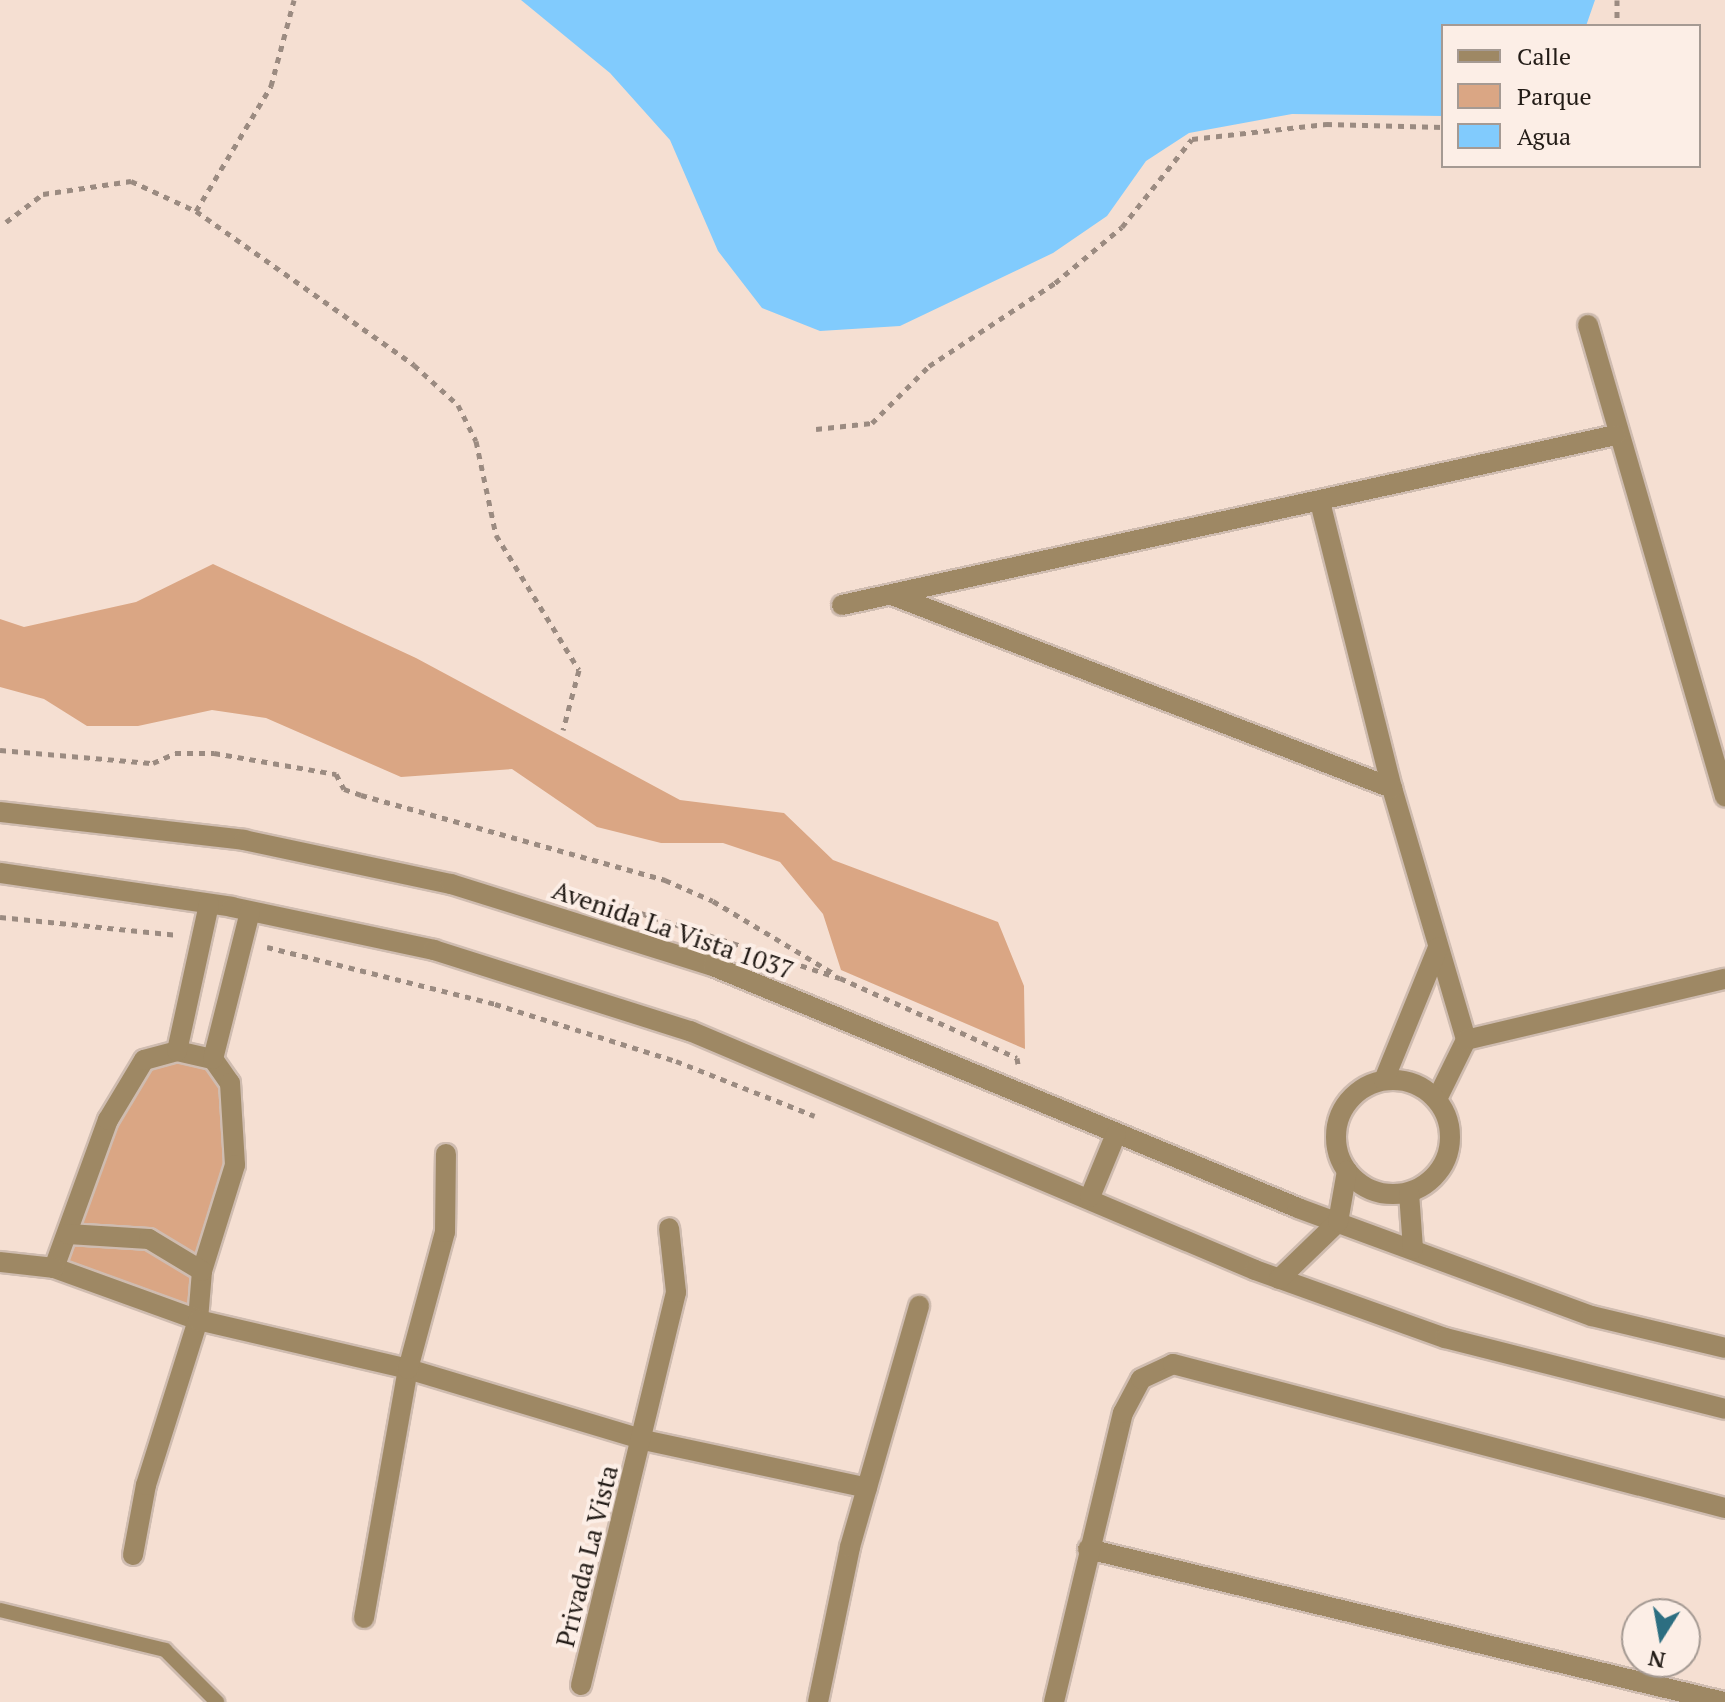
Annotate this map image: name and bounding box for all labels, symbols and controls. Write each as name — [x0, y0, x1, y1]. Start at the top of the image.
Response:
legend — [1441, 24, 1701, 168]
text: Calle — [1517, 40, 1571, 72]
text: Parque — [1517, 80, 1592, 112]
text: Agua — [1517, 120, 1571, 152]
street label: Avenida La Vista 1037 — [548, 874, 798, 986]
street label: Privada La Vista — [549, 1462, 625, 1650]
north arrow — [1621, 1598, 1701, 1678]
text: N — [1646, 1644, 1668, 1676]

